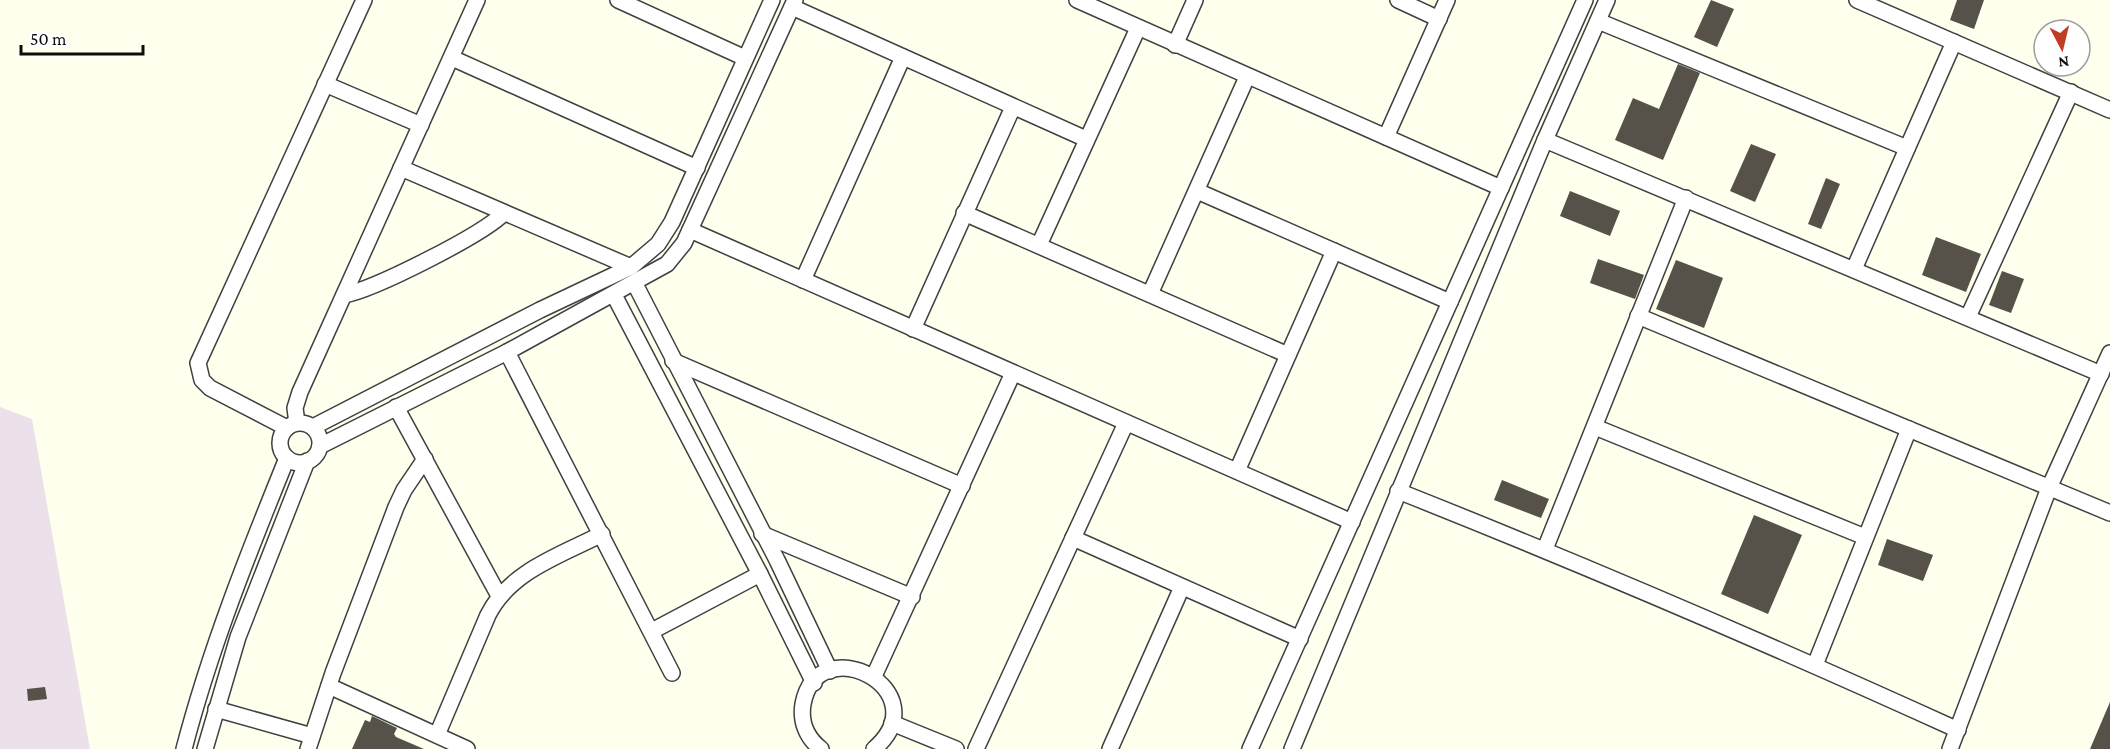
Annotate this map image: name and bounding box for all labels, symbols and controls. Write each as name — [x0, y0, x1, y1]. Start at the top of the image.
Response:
scale bar — [21, 18, 142, 56]
north arrow — [2032, 18, 2092, 78]
text: 50 m — [30, 29, 67, 49]
text: N — [2057, 53, 2070, 72]

